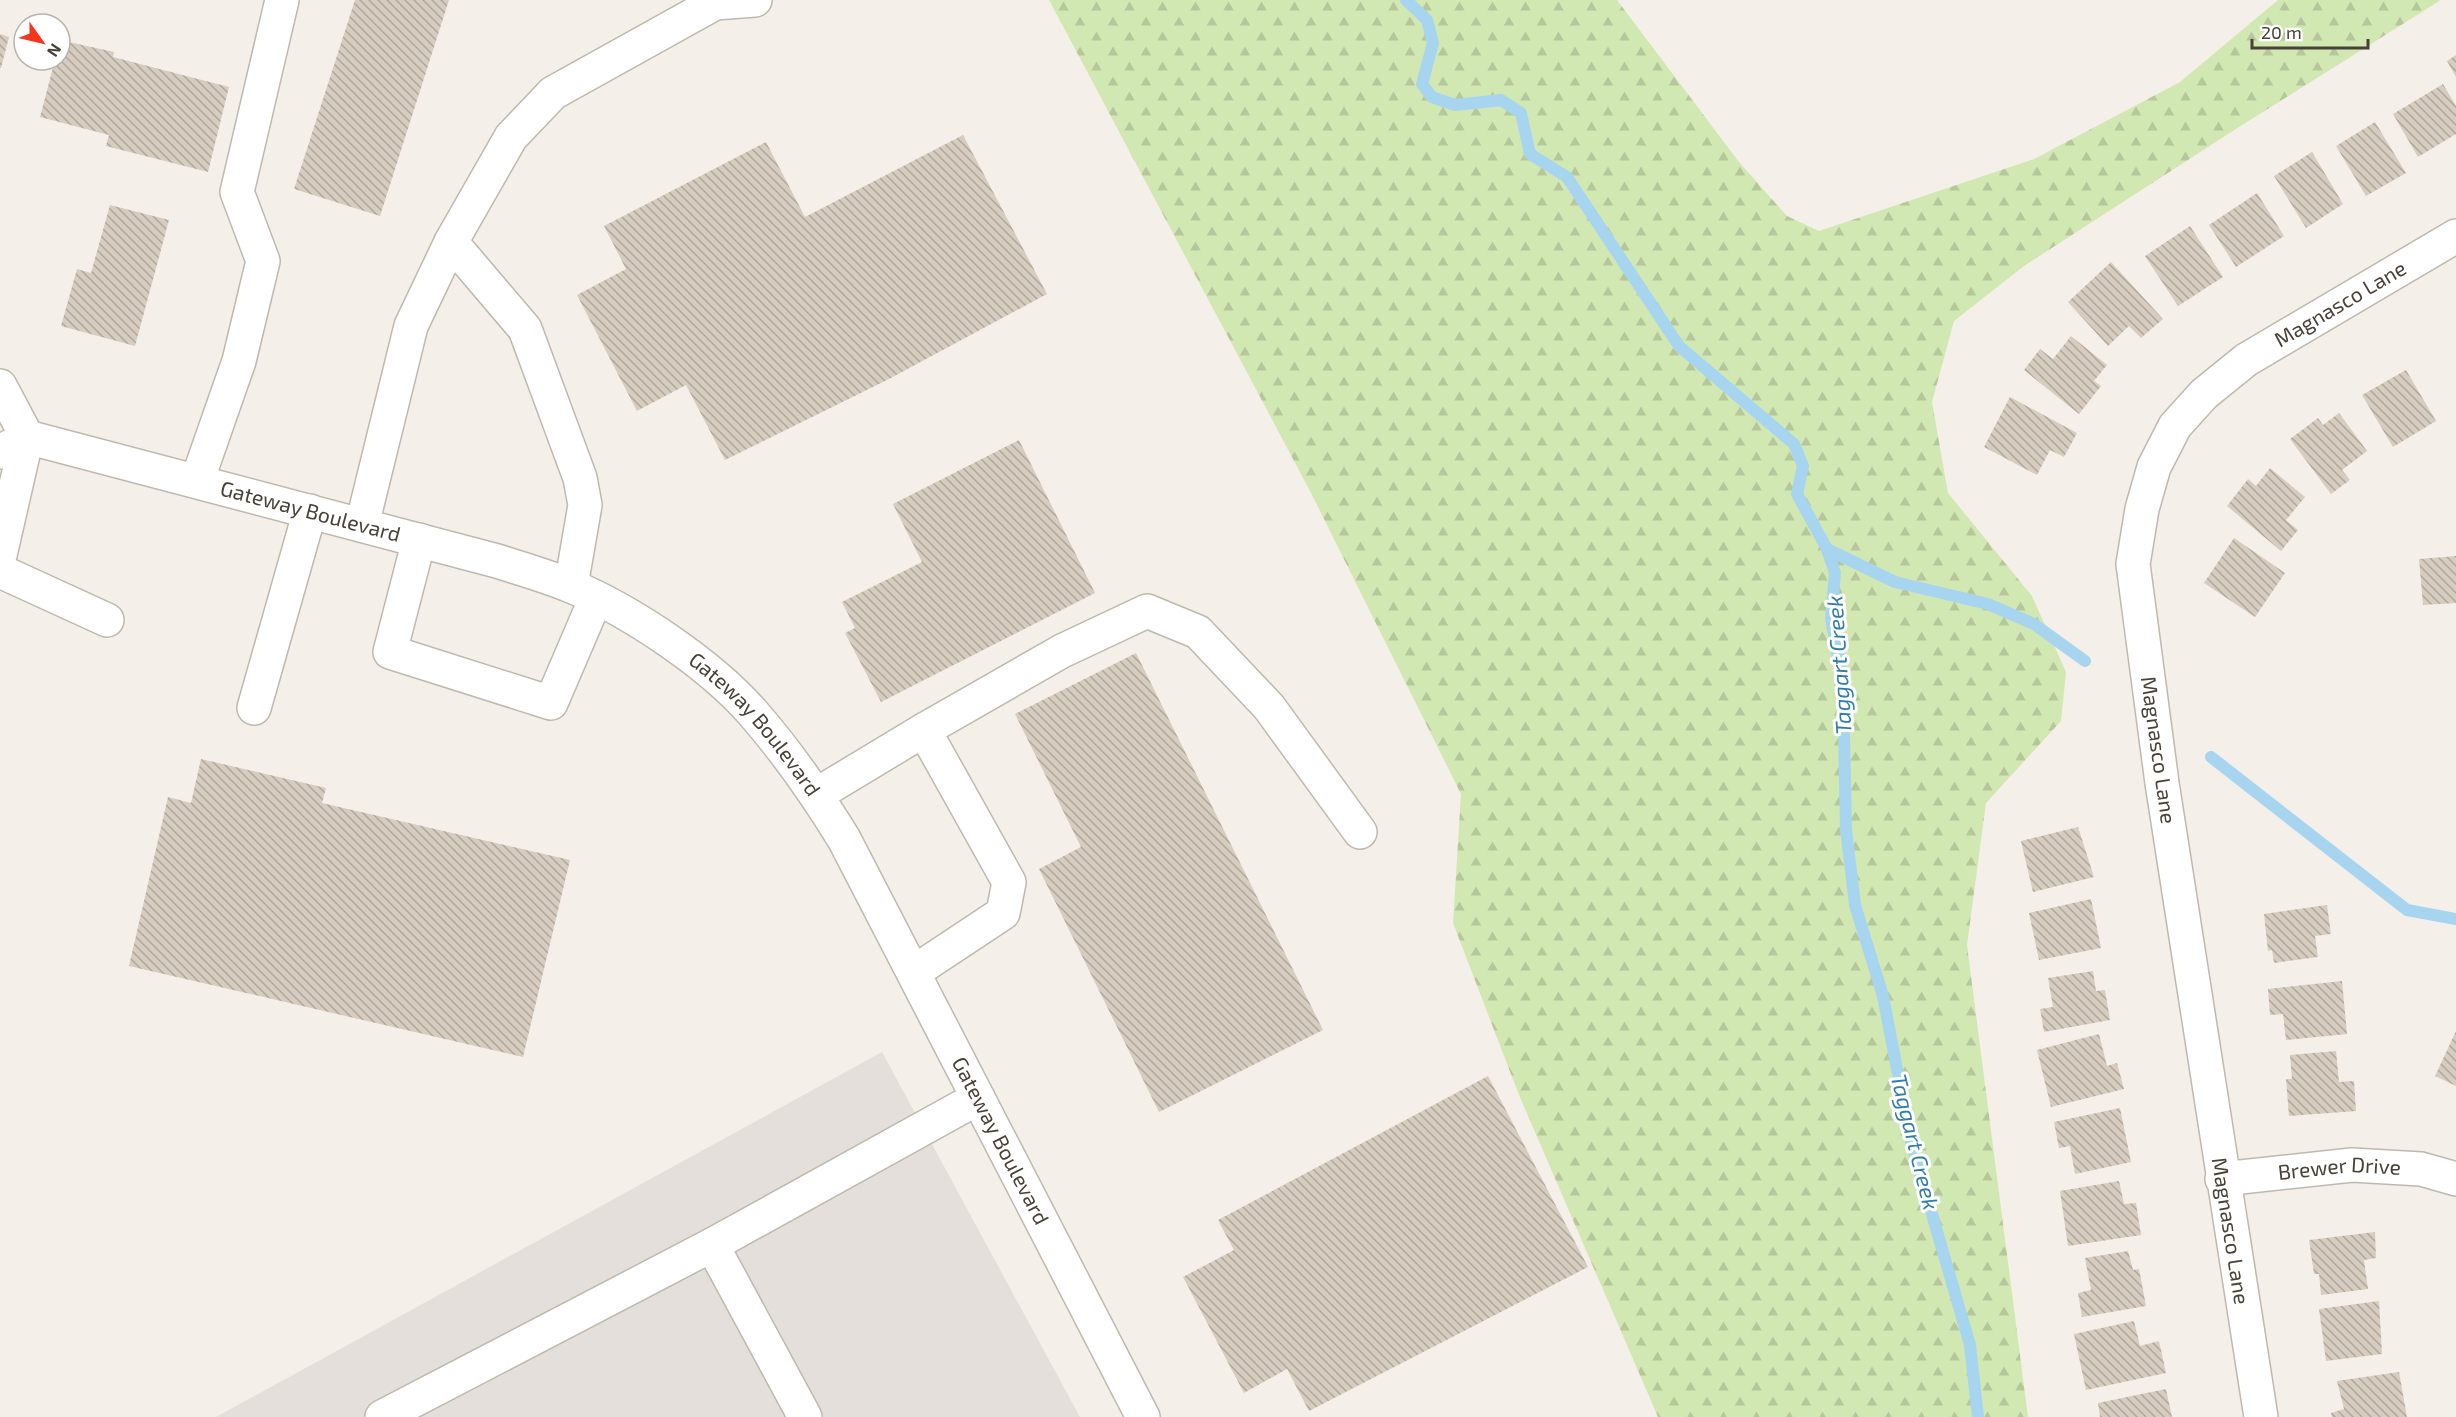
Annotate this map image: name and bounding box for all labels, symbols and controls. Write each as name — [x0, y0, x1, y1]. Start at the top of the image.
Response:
north arrow — [12, 12, 72, 72]
scale bar — [2252, 12, 2368, 50]
text: 20 m — [2261, 21, 2302, 43]
text: N — [44, 41, 66, 61]
street label: Magnasco Lane — [2269, 254, 2410, 351]
street label: Gateway Boulevard — [218, 475, 404, 546]
water label: Taggart Creek — [1820, 595, 1856, 735]
street label: Gateway Boulevard — [685, 646, 827, 800]
street label: Magnasco Lane — [2137, 674, 2182, 825]
street label: Gateway Boulevard — [948, 1052, 1055, 1228]
water label: Taggart Creek — [1887, 1071, 1945, 1212]
street label: Brewer Drive — [2276, 1151, 2402, 1184]
street label: Magnasco Lane — [2208, 1155, 2255, 1306]

